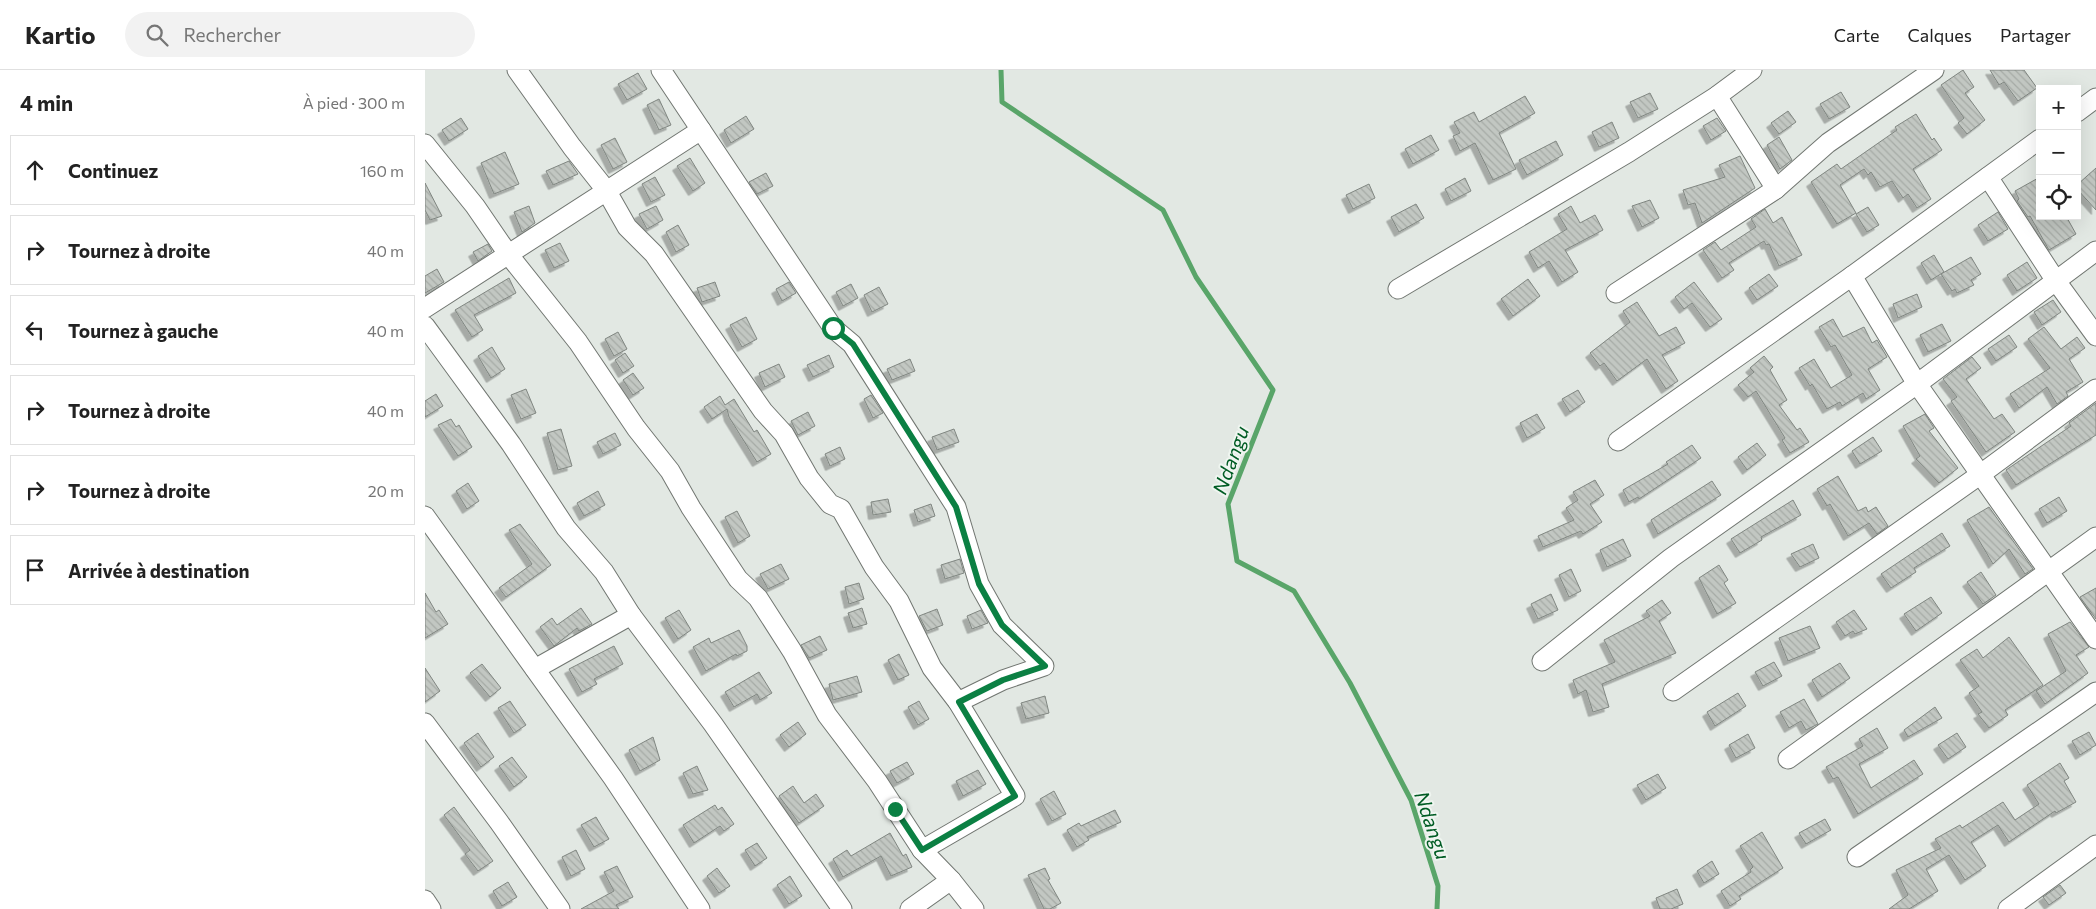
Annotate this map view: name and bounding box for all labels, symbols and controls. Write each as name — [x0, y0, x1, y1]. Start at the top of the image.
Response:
search box — [125, 12, 475, 57]
text: Kartio — [25, 20, 95, 49]
icon: search — [143, 21, 171, 49]
text: Rechercher — [183, 23, 281, 46]
text: Carte — [1834, 24, 1879, 46]
text: Calques — [1907, 24, 1972, 46]
text: Partager — [2000, 24, 2071, 46]
map controls — [2036, 85, 2081, 220]
button: + — [2036, 85, 2081, 130]
text: 4 min — [20, 90, 73, 115]
text: À pied · 300 m — [303, 93, 405, 112]
button: − — [2036, 130, 2081, 175]
icon: ahead — [21, 156, 49, 184]
text: Continuez — [68, 159, 158, 182]
text: 160 m — [360, 161, 404, 180]
button: locate — [2036, 175, 2081, 220]
icon: right — [21, 236, 49, 264]
text: Tournez à droite — [68, 239, 210, 262]
text: 40 m — [367, 241, 404, 260]
icon: left — [21, 316, 49, 344]
route start — [822, 317, 845, 340]
text: Tournez à gauche — [68, 319, 218, 342]
text: 40 m — [367, 321, 404, 340]
icon: right — [21, 396, 49, 424]
text: Tournez à droite — [68, 399, 210, 422]
text: 40 m — [367, 401, 404, 420]
water label: Ndangu — [1207, 423, 1253, 497]
icon: right — [21, 476, 49, 504]
text: Tournez à droite — [68, 479, 210, 502]
text: 20 m — [368, 481, 404, 500]
icon: arrive — [21, 556, 49, 584]
text: Arrivée à destination — [68, 559, 250, 582]
water label: Ndangu — [1410, 788, 1456, 862]
route end — [884, 798, 907, 821]

